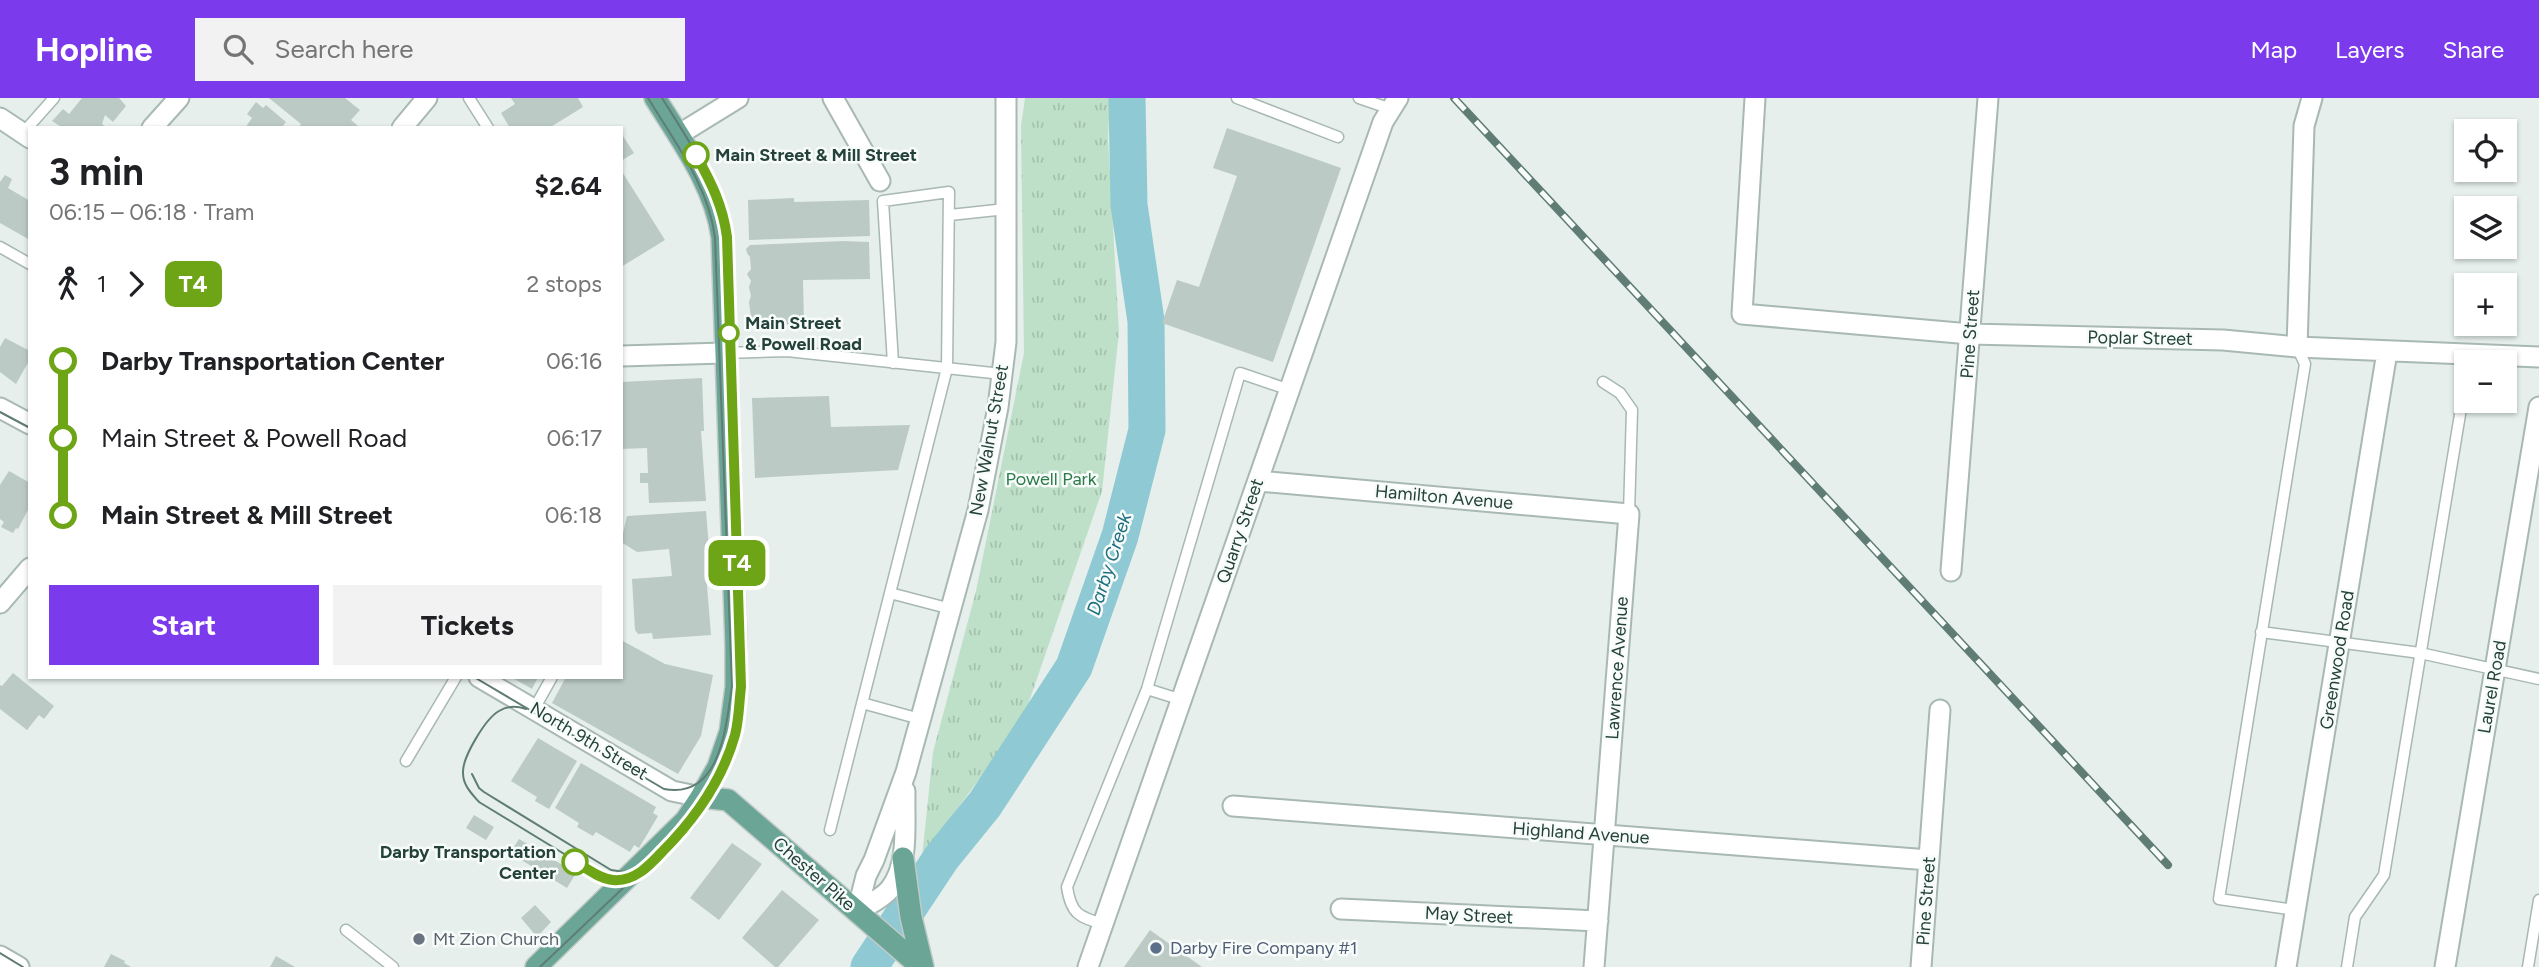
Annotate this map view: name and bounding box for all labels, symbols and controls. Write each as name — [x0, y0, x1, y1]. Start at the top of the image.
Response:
search box — [195, 18, 685, 81]
text: Hopline — [35, 30, 153, 69]
icon: search — [219, 30, 257, 68]
text: Search here — [275, 33, 413, 65]
text: Map — [2250, 35, 2297, 64]
text: Layers — [2335, 35, 2404, 64]
text: Share — [2442, 35, 2504, 64]
map controls — [2454, 119, 2517, 413]
button: locate — [2454, 119, 2517, 182]
marker: Main Street & Mill Street — [683, 142, 709, 168]
place label: Main Street & Mill Street — [715, 144, 917, 166]
text: 3 min — [49, 149, 144, 195]
text: $2.64 — [535, 170, 602, 202]
button: layers — [2454, 196, 2517, 259]
text: 06:15 – 06:18 · Tram — [49, 198, 254, 226]
icon: walk — [49, 265, 87, 303]
icon: forward — [117, 265, 155, 303]
text: T4 — [179, 269, 208, 298]
text: 1 — [97, 270, 107, 298]
text: 2 stops — [526, 270, 602, 298]
button: + — [2454, 273, 2517, 336]
street label: Pine Street — [1956, 288, 1984, 379]
place label: Main Street & Powell Road — [745, 312, 862, 355]
marker: Main Street & Powell Road — [719, 323, 739, 343]
street label: Poplar Street — [2087, 326, 2193, 350]
text: Darby Transportation Center — [101, 345, 444, 377]
text: 06:16 — [546, 347, 602, 375]
button: − — [2454, 350, 2517, 413]
street label: New Walnut Street — [965, 362, 1013, 518]
text: Main Street & Powell Road — [101, 422, 407, 454]
text: 06:17 — [547, 424, 602, 452]
park label: Powell Park — [1006, 468, 1097, 490]
street label: Quarry Street — [1212, 475, 1268, 586]
street label: Hamilton Avenue — [1374, 480, 1514, 514]
text: Main Street & Mill Street — [101, 499, 393, 531]
text: 06:18 — [545, 501, 602, 529]
water label: Darby Creek — [1082, 509, 1137, 618]
line badge: T4 — [706, 540, 768, 586]
text: T4 — [722, 548, 752, 577]
button: Start — [49, 585, 319, 665]
button: Tickets — [333, 585, 602, 665]
street label: Greenwood Road — [2315, 589, 2359, 731]
street label: Lawrence Avenue — [1601, 596, 1633, 740]
street label: Laurel Road — [2473, 639, 2511, 735]
street label: North 9th Street — [526, 697, 652, 785]
street label: Highland Avenue — [1512, 817, 1650, 849]
street label: Chester Pike — [769, 832, 860, 916]
place label: Darby Transportation Center — [380, 841, 556, 884]
marker: Darby Transportation Center — [562, 849, 588, 875]
street label: Pine Street — [1912, 855, 1940, 946]
street label: May Street — [1424, 902, 1514, 928]
place label: Mt Zion Church — [433, 928, 559, 950]
marker: Mt Zion Church — [411, 931, 427, 947]
place label: Darby Fire Company #1 — [1170, 937, 1357, 959]
marker: Darby Fire Company #1 — [1148, 940, 1164, 956]

